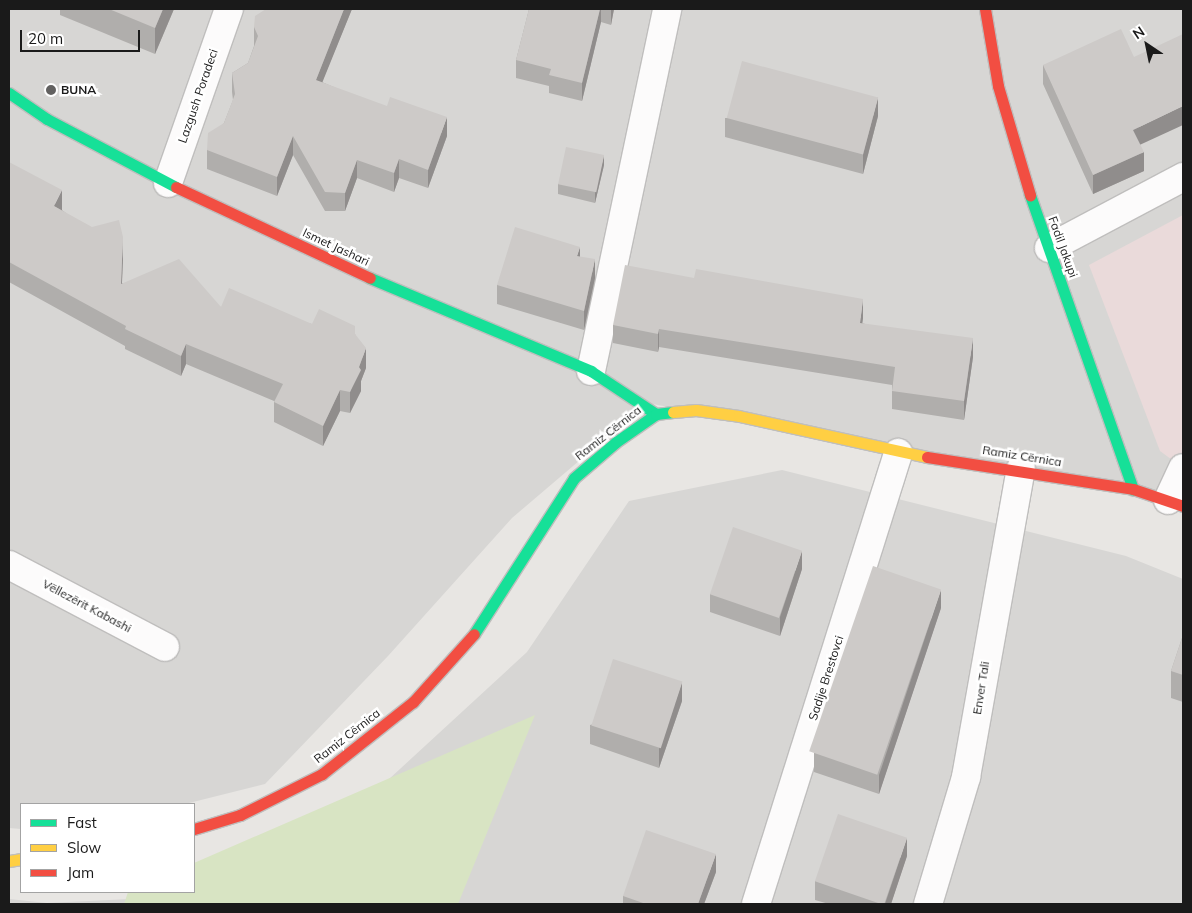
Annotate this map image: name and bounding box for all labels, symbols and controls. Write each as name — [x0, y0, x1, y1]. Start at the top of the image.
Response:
scale bar — [22, 20, 142, 52]
north arrow — [1122, 20, 1172, 70]
text: N — [1129, 22, 1148, 43]
text: 20 m — [28, 29, 63, 48]
street label: Lazgush Poradeci — [175, 47, 221, 145]
place label: BUNA — [61, 83, 96, 97]
marker: BUNA — [45, 84, 57, 96]
street label: Fadil Jakupi — [1045, 214, 1081, 280]
street label: Ismet Jashari — [300, 225, 372, 269]
street label: Ramiz Cërnica — [572, 403, 644, 463]
street label: Ramiz Cërnica — [981, 443, 1063, 469]
street label: Vëllezërit Kabashi — [40, 576, 134, 636]
street label: Sadije Brestovci — [806, 634, 846, 722]
street label: Enver Tali — [970, 660, 992, 716]
street label: Ramiz Cërnica — [311, 706, 383, 766]
legend — [20, 803, 195, 893]
text: Fast — [67, 813, 97, 832]
text: Slow — [67, 838, 101, 857]
text: Jam — [67, 863, 94, 882]

